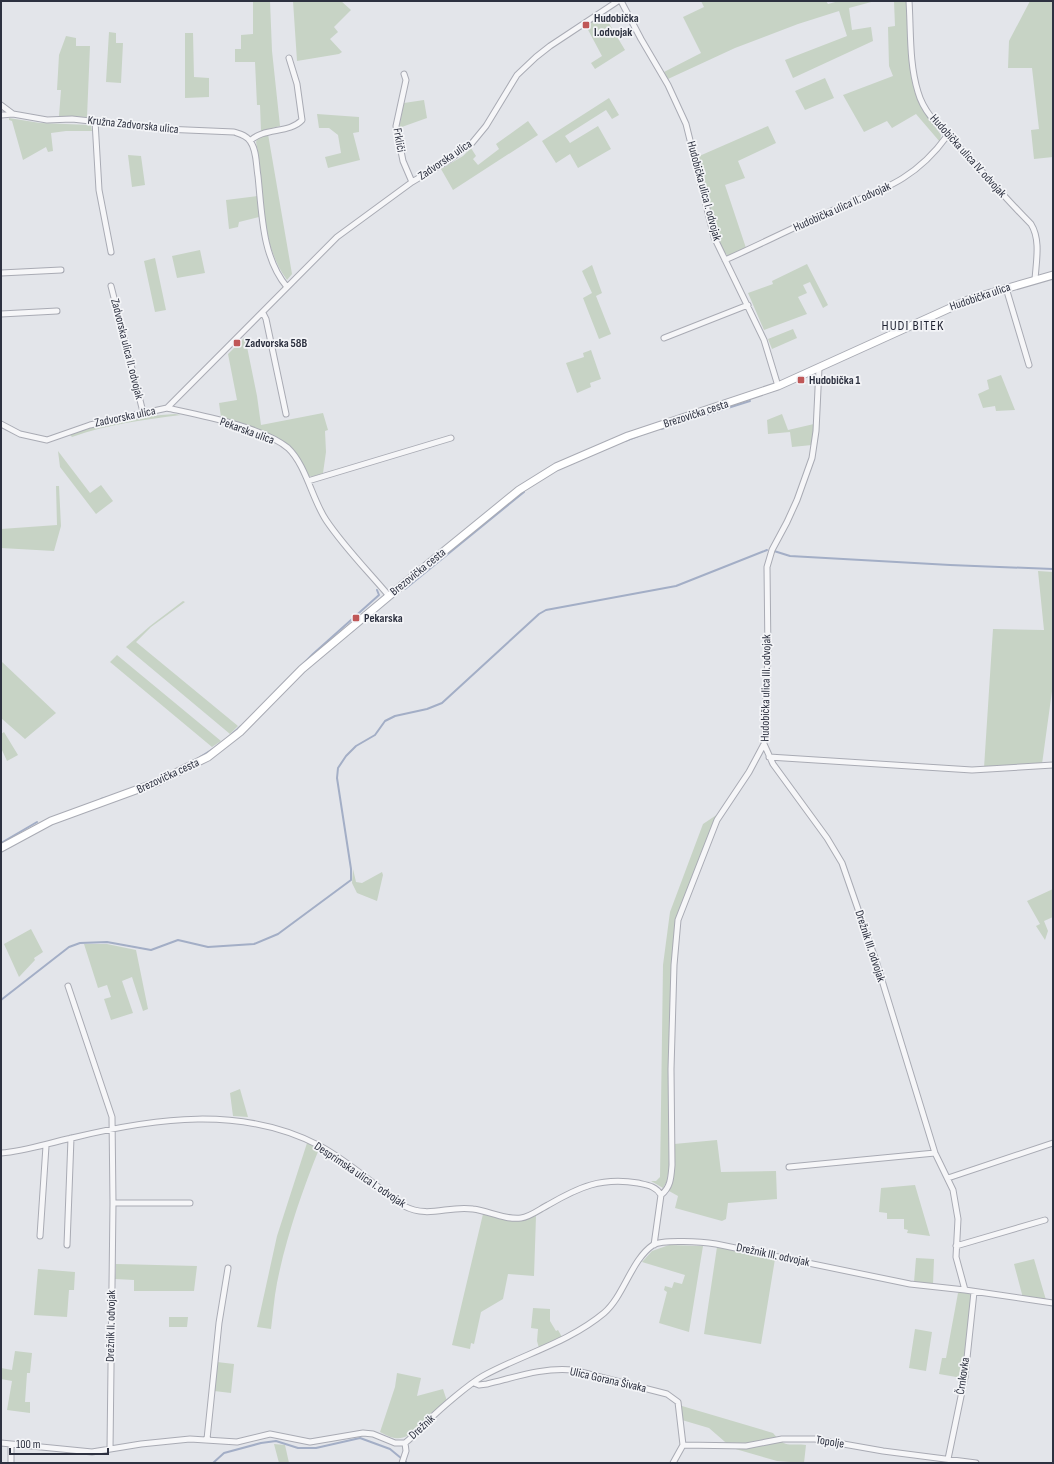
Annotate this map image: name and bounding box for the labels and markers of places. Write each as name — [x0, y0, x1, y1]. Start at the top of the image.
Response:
place label: Hudobička I.odvojak — [594, 11, 639, 40]
marker: Hudobička I.odvojak — [581, 20, 591, 30]
place label: Zadvorska 58B — [245, 336, 307, 351]
marker: Zadvorska 58B — [232, 338, 242, 348]
place label: Hudobička 1 — [809, 373, 861, 388]
marker: Hudobička 1 — [796, 375, 806, 385]
place label: Pekarska — [364, 611, 403, 626]
marker: Pekarska — [351, 613, 361, 623]

